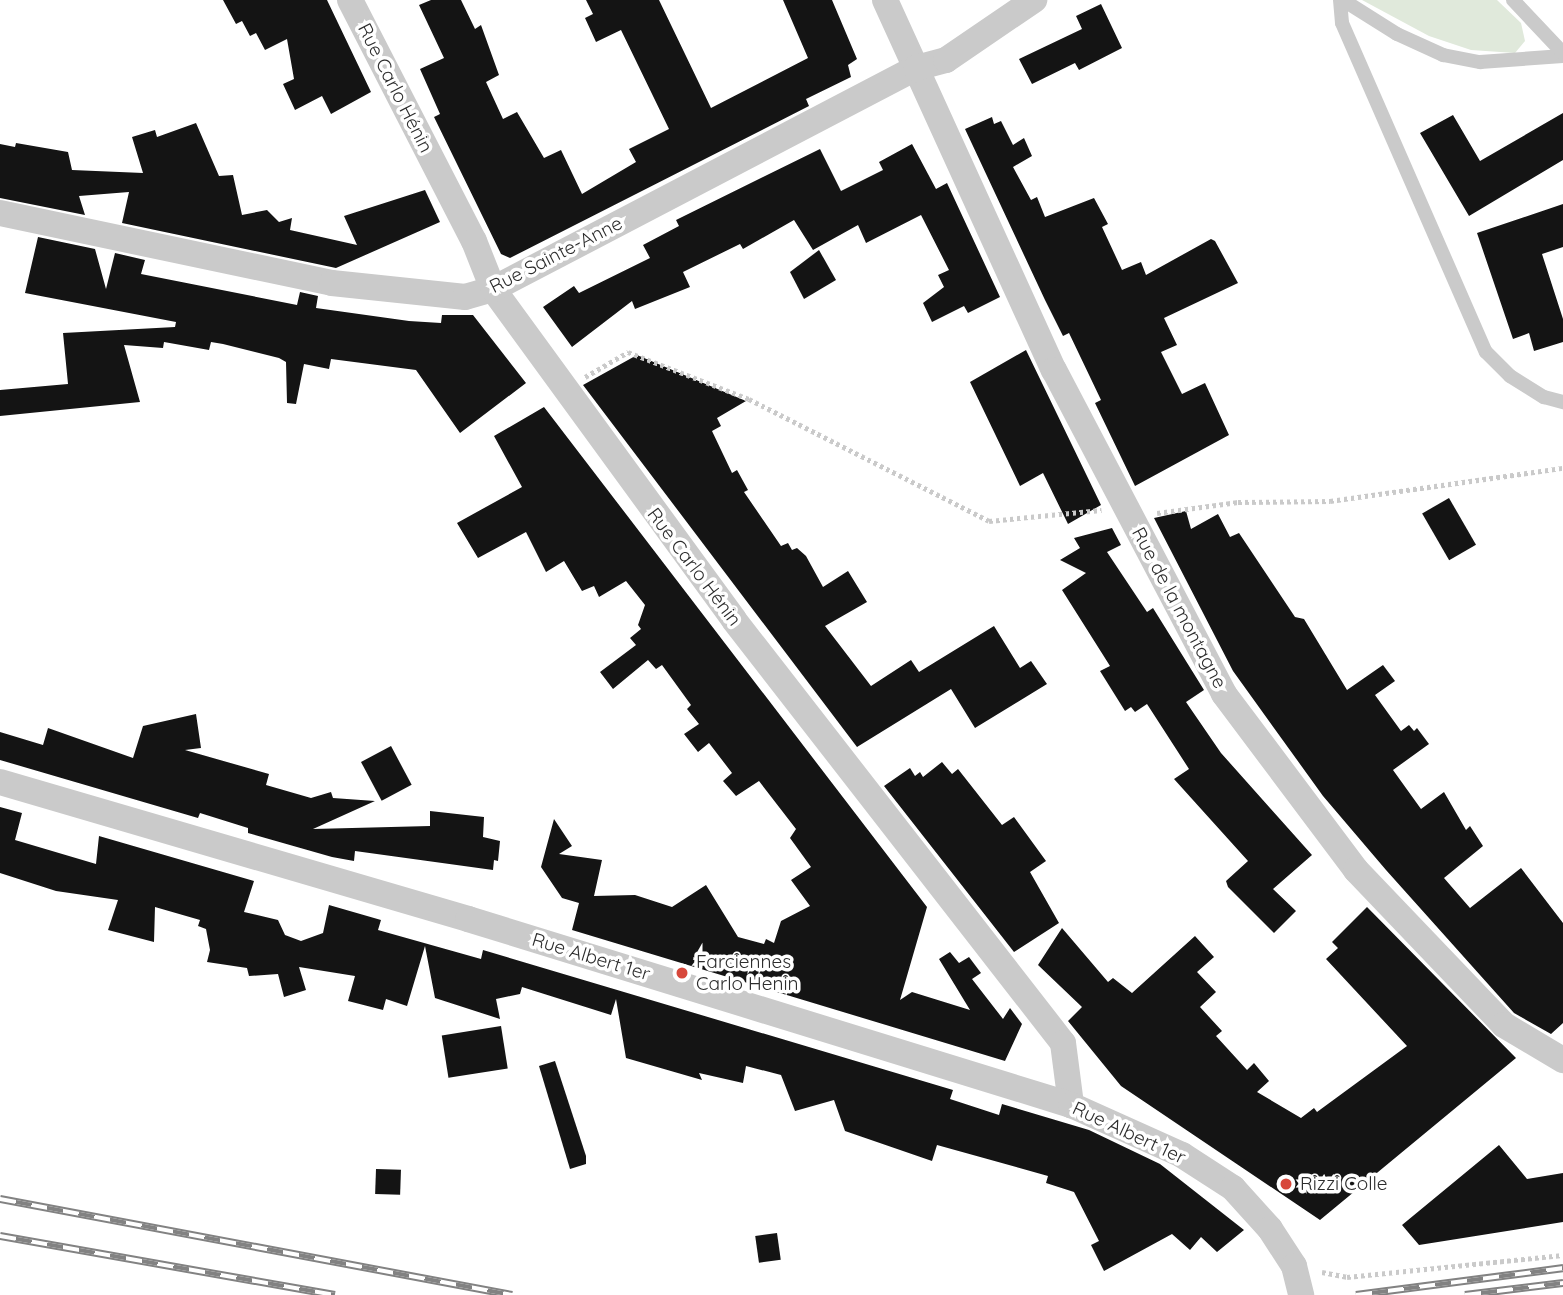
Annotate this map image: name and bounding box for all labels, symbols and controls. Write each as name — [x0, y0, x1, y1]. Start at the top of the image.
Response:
street label: Rue Carlo Hénin — [353, 20, 437, 156]
street label: Rue Sainte-Anne — [486, 212, 626, 298]
street label: Rue Carlo Hénin — [642, 504, 746, 630]
street label: Rue de la montagne — [1127, 524, 1231, 692]
street label: Rue Albert 1er — [529, 928, 653, 986]
place label: Farciennes Carlo Henin — [696, 951, 799, 995]
marker: Farciennes Carlo Henin — [674, 965, 690, 981]
street label: Rue Albert 1er — [1069, 1097, 1189, 1169]
place label: Rizzi Colle — [1300, 1173, 1387, 1195]
marker: Rizzi Colle — [1278, 1176, 1294, 1192]

